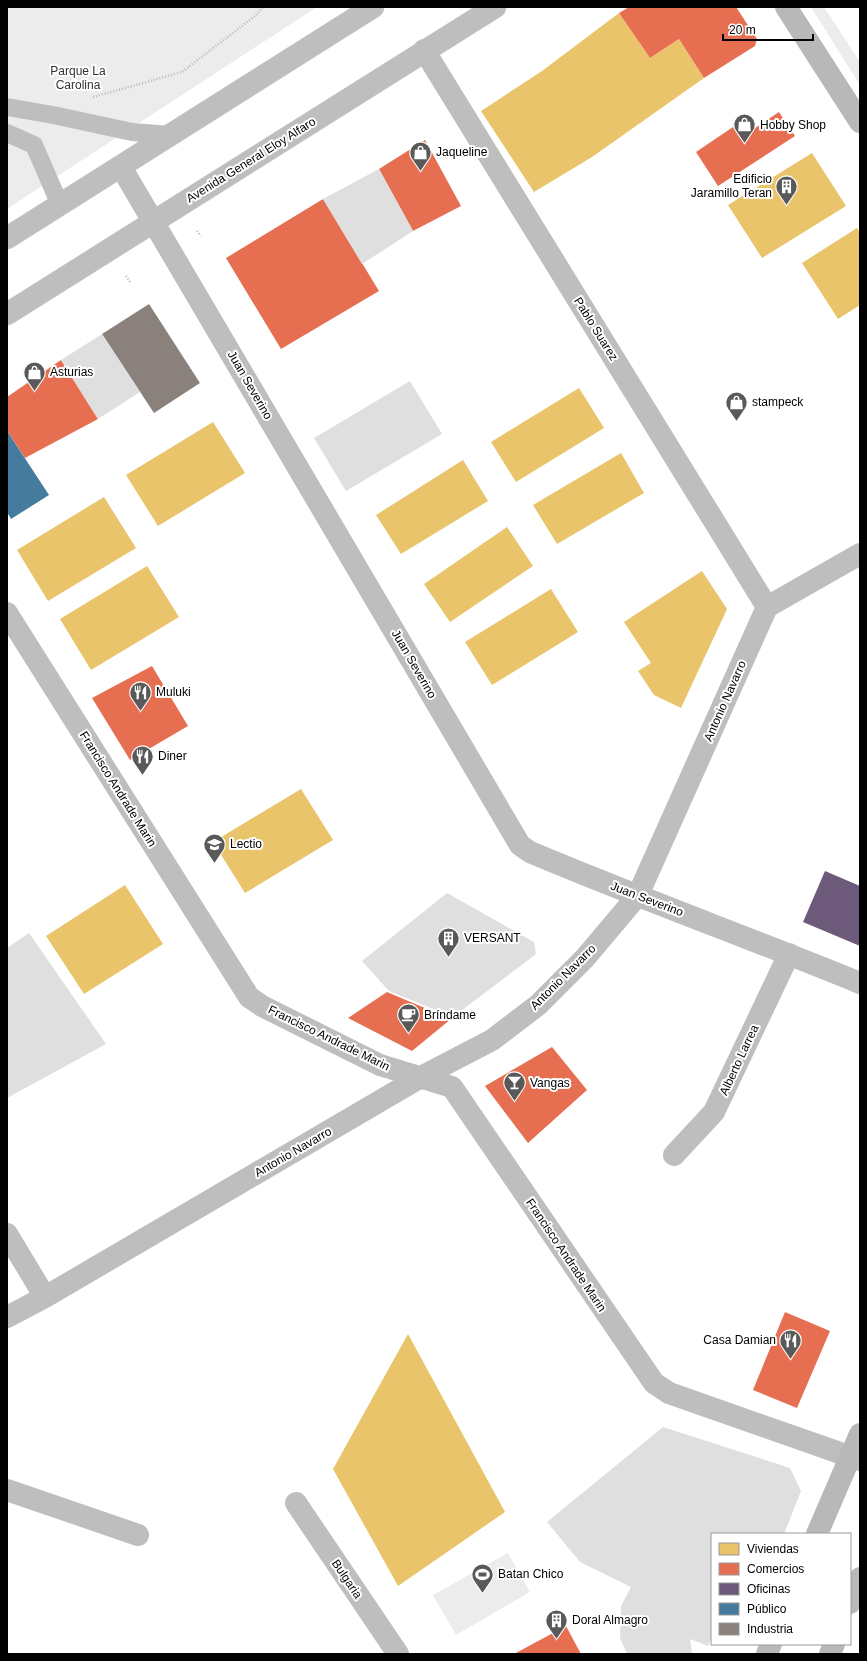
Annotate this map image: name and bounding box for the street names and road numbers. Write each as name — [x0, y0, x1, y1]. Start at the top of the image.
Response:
street label: Avenida General Eloy Alfaro — [184, 114, 319, 206]
street label: Pablo Suarez — [571, 295, 621, 363]
street label: Juan Severino — [225, 348, 275, 422]
street label: Juan Severino — [389, 627, 439, 701]
street label: Antonio Navarro — [701, 658, 749, 743]
street label: Francisco Andrade Marin — [77, 729, 159, 849]
street label: Juan Severino — [609, 879, 686, 919]
street label: Antonio Navarro — [527, 941, 599, 1013]
street label: Francisco Andrade Marin — [266, 1002, 392, 1074]
street label: Alberto Larrea — [717, 1022, 762, 1097]
street label: Antonio Navarro — [252, 1124, 334, 1180]
street label: Francisco Andrade Marin — [523, 1196, 609, 1314]
street label: Bulgaria — [329, 1557, 365, 1601]

